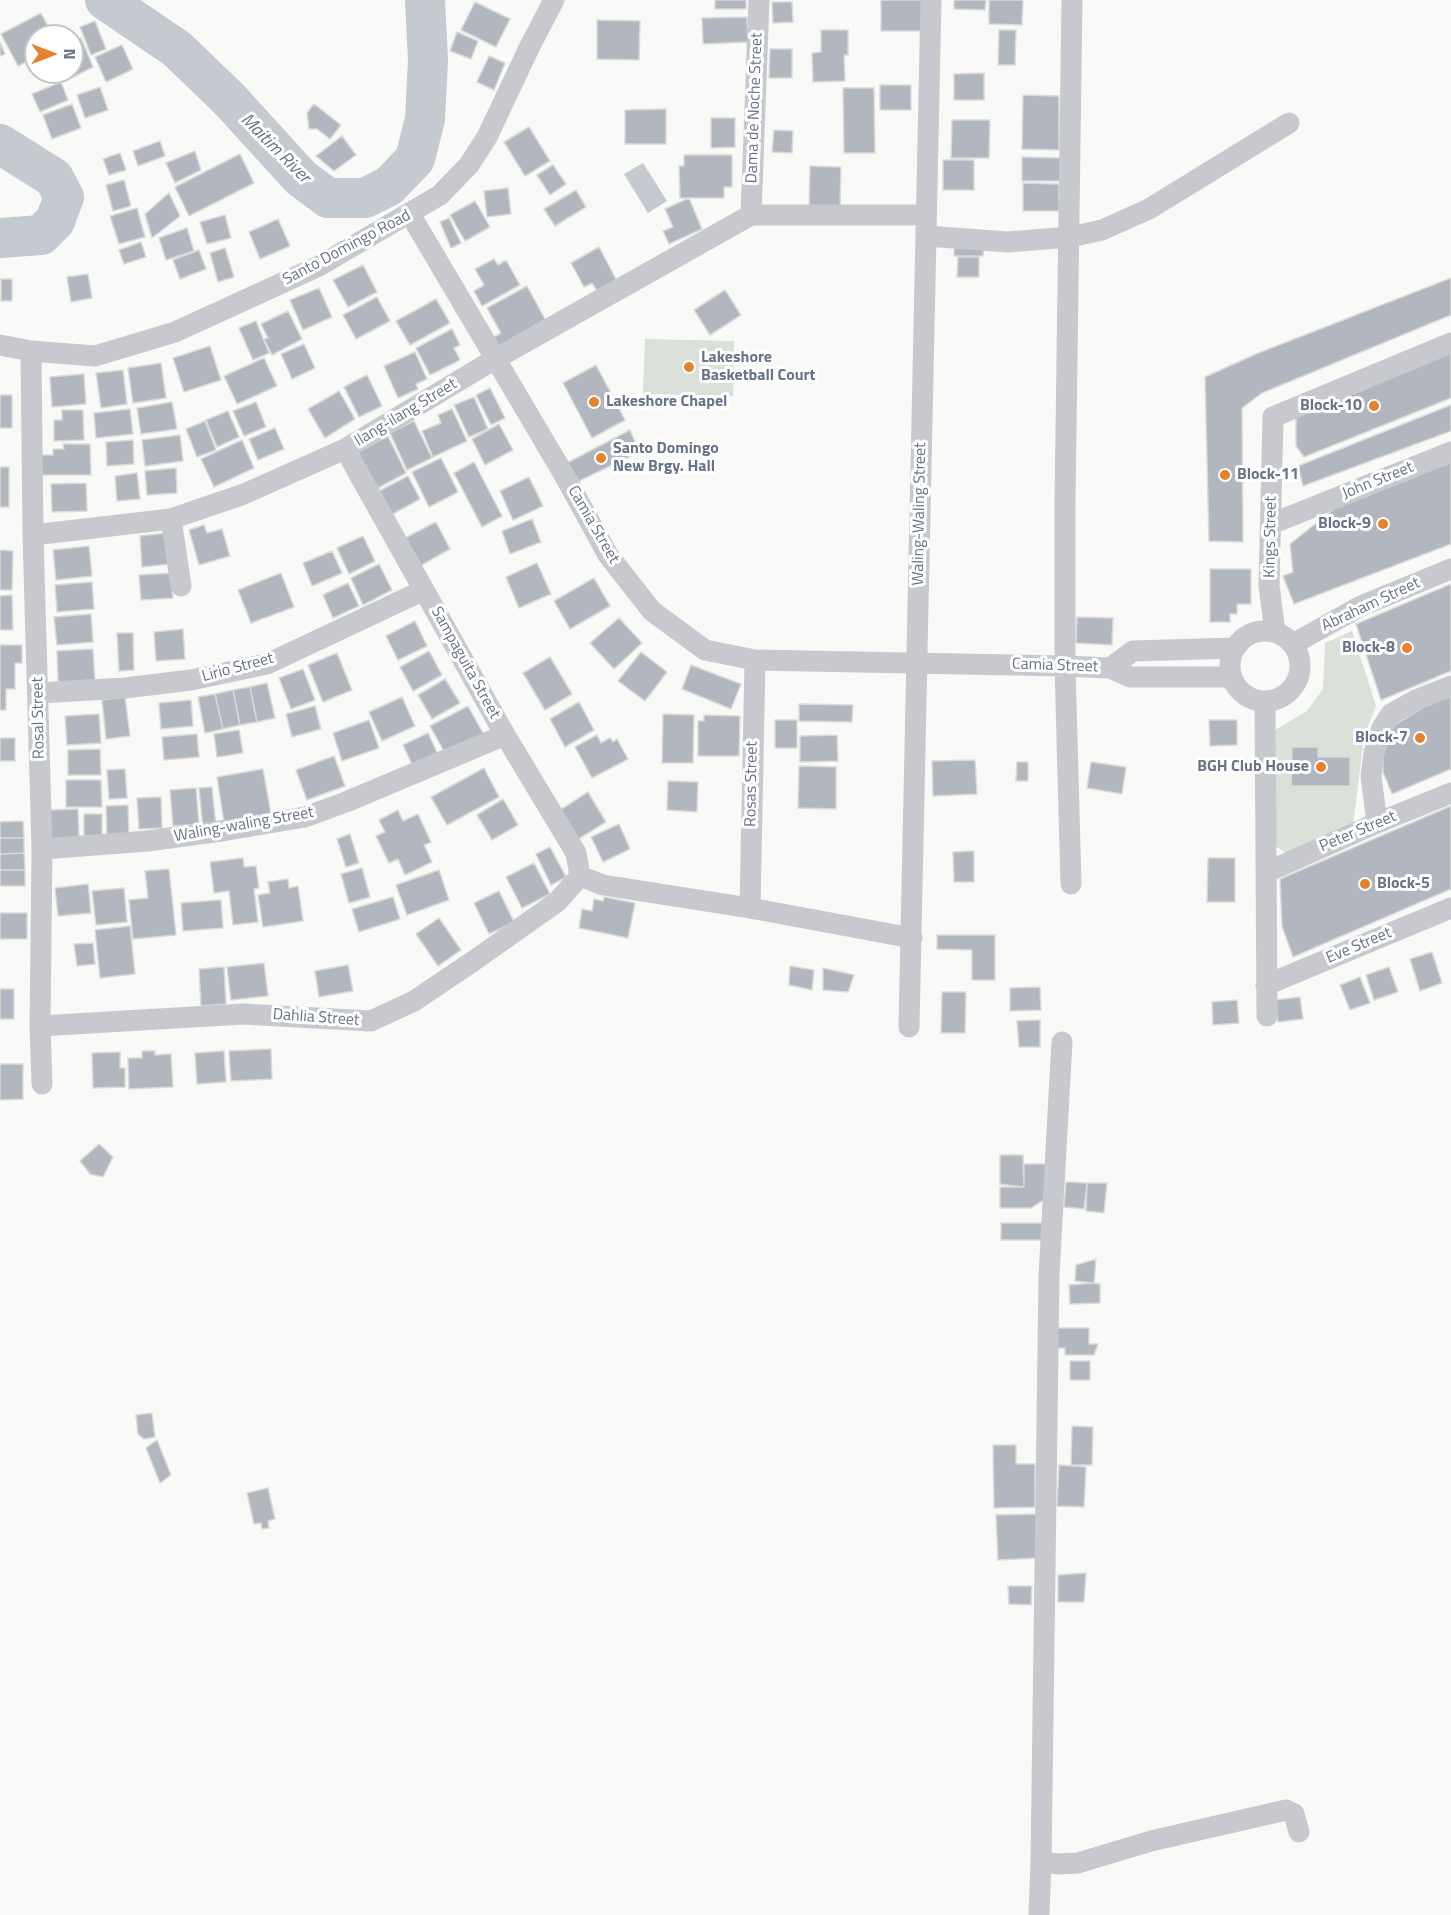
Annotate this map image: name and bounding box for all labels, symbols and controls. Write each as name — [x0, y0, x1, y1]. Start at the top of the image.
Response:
north arrow — [24, 24, 84, 84]
street label: Dama de Noche Street — [743, 32, 767, 184]
text: N — [58, 48, 82, 60]
water label: Maitim River — [236, 110, 314, 188]
street label: Santo Domingo Road — [280, 206, 414, 290]
place label: Lakeshore Basketball Court — [701, 348, 815, 386]
marker: Lakeshore Basketball Court — [682, 360, 696, 374]
street label: Ilang-ilang Street — [351, 375, 461, 451]
place label: Lakeshore Chapel — [606, 392, 727, 412]
marker: Lakeshore Chapel — [587, 395, 601, 409]
place label: Block-10 — [1300, 396, 1362, 416]
marker: Block-10 — [1367, 399, 1381, 413]
place label: Santo Domingo New Brgy. Hall — [613, 439, 719, 477]
street label: Waling-Waling Street — [909, 442, 931, 586]
marker: Santo Domingo New Brgy. Hall — [594, 451, 608, 465]
street label: John Street — [1340, 458, 1416, 504]
place label: Block-11 — [1237, 465, 1299, 485]
marker: Block-11 — [1218, 468, 1232, 482]
street label: Camia Street — [563, 483, 623, 567]
street label: Kings Street — [1261, 496, 1281, 578]
place label: Block-9 — [1318, 514, 1371, 534]
marker: Block-9 — [1376, 517, 1390, 531]
street label: Abraham Street — [1319, 574, 1423, 636]
street label: Sampaguita Street — [426, 604, 504, 722]
place label: Block-8 — [1342, 638, 1395, 658]
marker: Block-8 — [1400, 641, 1414, 655]
street label: Lirio Street — [200, 649, 276, 687]
street label: Camia Street — [1011, 655, 1099, 677]
street label: Rosal Street — [29, 677, 49, 759]
place label: Block-7 — [1355, 728, 1408, 748]
marker: Block-7 — [1413, 731, 1427, 745]
street label: Rosas Street — [742, 741, 762, 827]
place label: BGH Club House — [1197, 757, 1309, 777]
marker: BGH Club House — [1314, 760, 1328, 774]
street label: Waling-waling Street — [173, 803, 315, 847]
street label: Peter Street — [1317, 807, 1399, 857]
place label: Block-5 — [1377, 874, 1430, 894]
marker: Block-5 — [1358, 877, 1372, 891]
street label: Eve Street — [1323, 924, 1395, 968]
street label: Dahlia Street — [272, 1005, 360, 1031]

